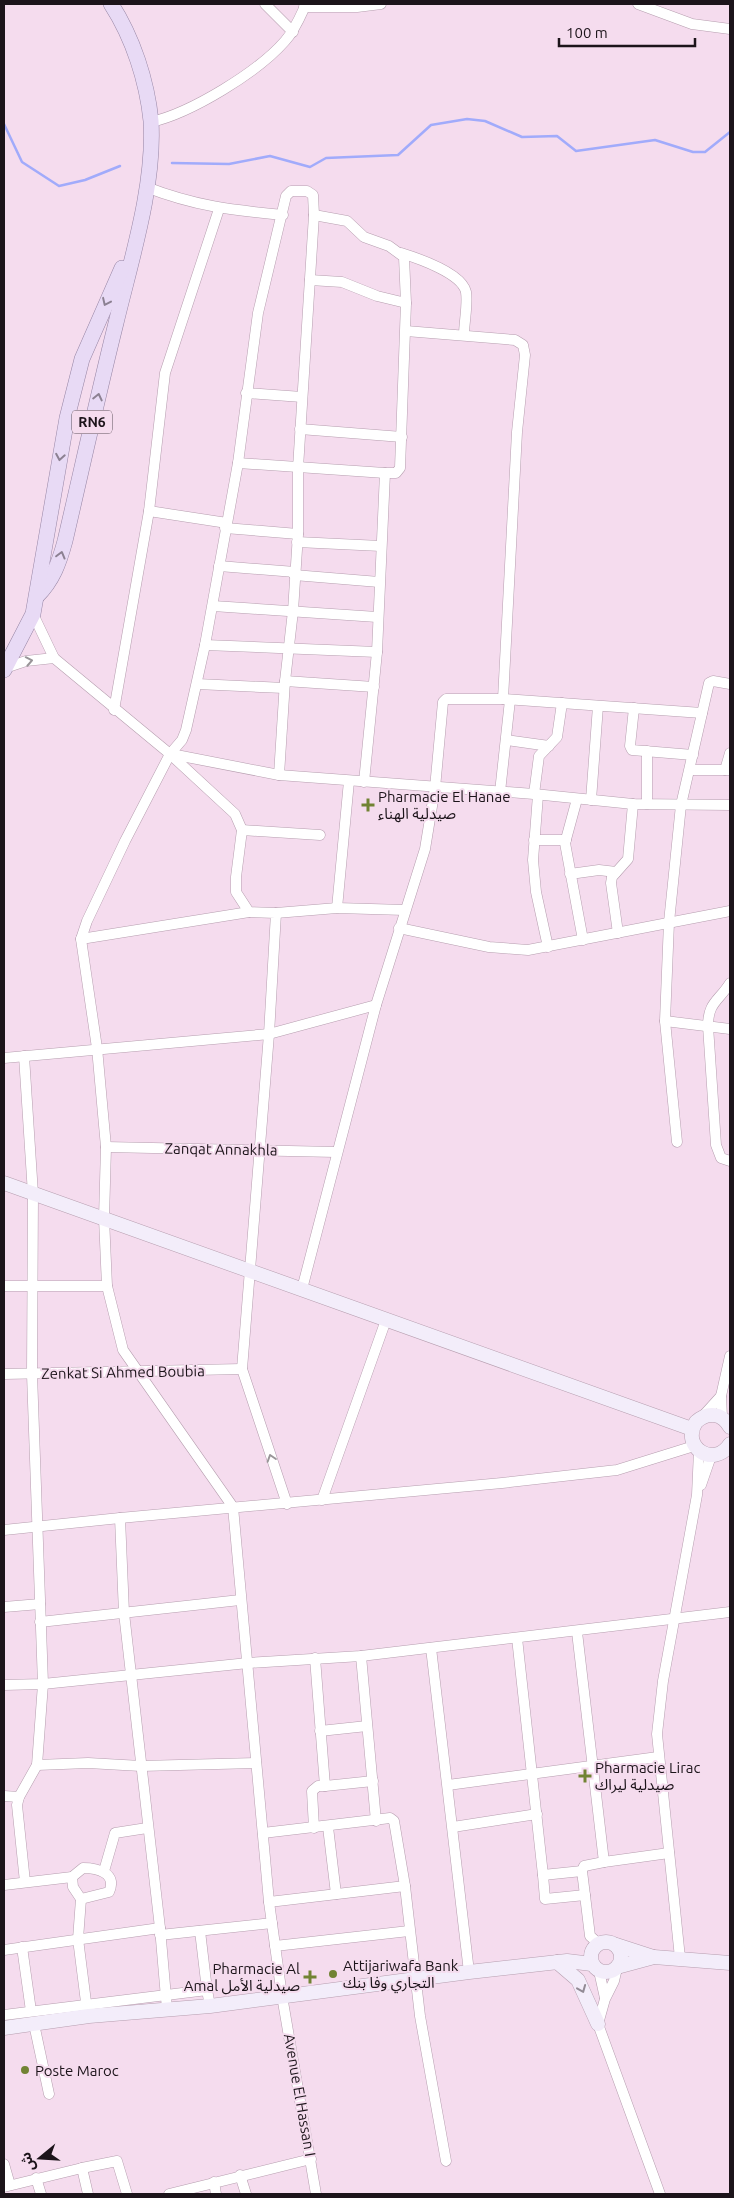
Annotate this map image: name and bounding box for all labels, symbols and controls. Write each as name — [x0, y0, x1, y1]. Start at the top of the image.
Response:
scale bar — [559, 15, 695, 47]
text: 100 m — [566, 24, 608, 41]
one-way arrow — [102, 297, 113, 306]
one-way arrow — [92, 393, 103, 401]
road number: RN6 — [72, 411, 112, 434]
one-way arrow — [56, 453, 66, 462]
one-way arrow — [56, 552, 66, 560]
one-way arrow — [24, 656, 33, 667]
place label: Pharmacie El Hanae صيدلية الهناء — [378, 788, 510, 823]
marker: Pharmacie El Hanae صيدلية الهناء — [362, 799, 374, 811]
street label: Zanqat Annakhla — [164, 1140, 278, 1158]
street label: Zenkat Si Ahmed Boubia — [41, 1362, 205, 1382]
one-way arrow — [267, 1454, 277, 1463]
place label: Pharmacie Lirac صيدلية ليراك — [595, 1759, 701, 1794]
marker: Pharmacie Lirac صيدلية ليراك — [579, 1770, 591, 1782]
place label: Attijariwafa Bank التجاري وفا بنك — [343, 1957, 459, 1994]
place label: Pharmacie Al Amal صيدلية الأمل — [184, 1960, 300, 1995]
marker: Attijariwafa Bank التجاري وفا بنك — [327, 1968, 339, 1980]
marker: Pharmacie Al Amal صيدلية الأمل — [304, 1971, 316, 1983]
one-way arrow — [576, 1984, 586, 1993]
street label: Avenue El Hassan I — [281, 2032, 319, 2158]
place label: Poste Maroc — [35, 2062, 119, 2079]
marker: Poste Maroc — [19, 2064, 31, 2076]
north arrow — [15, 2133, 65, 2183]
text: ش — [17, 2150, 38, 2174]

